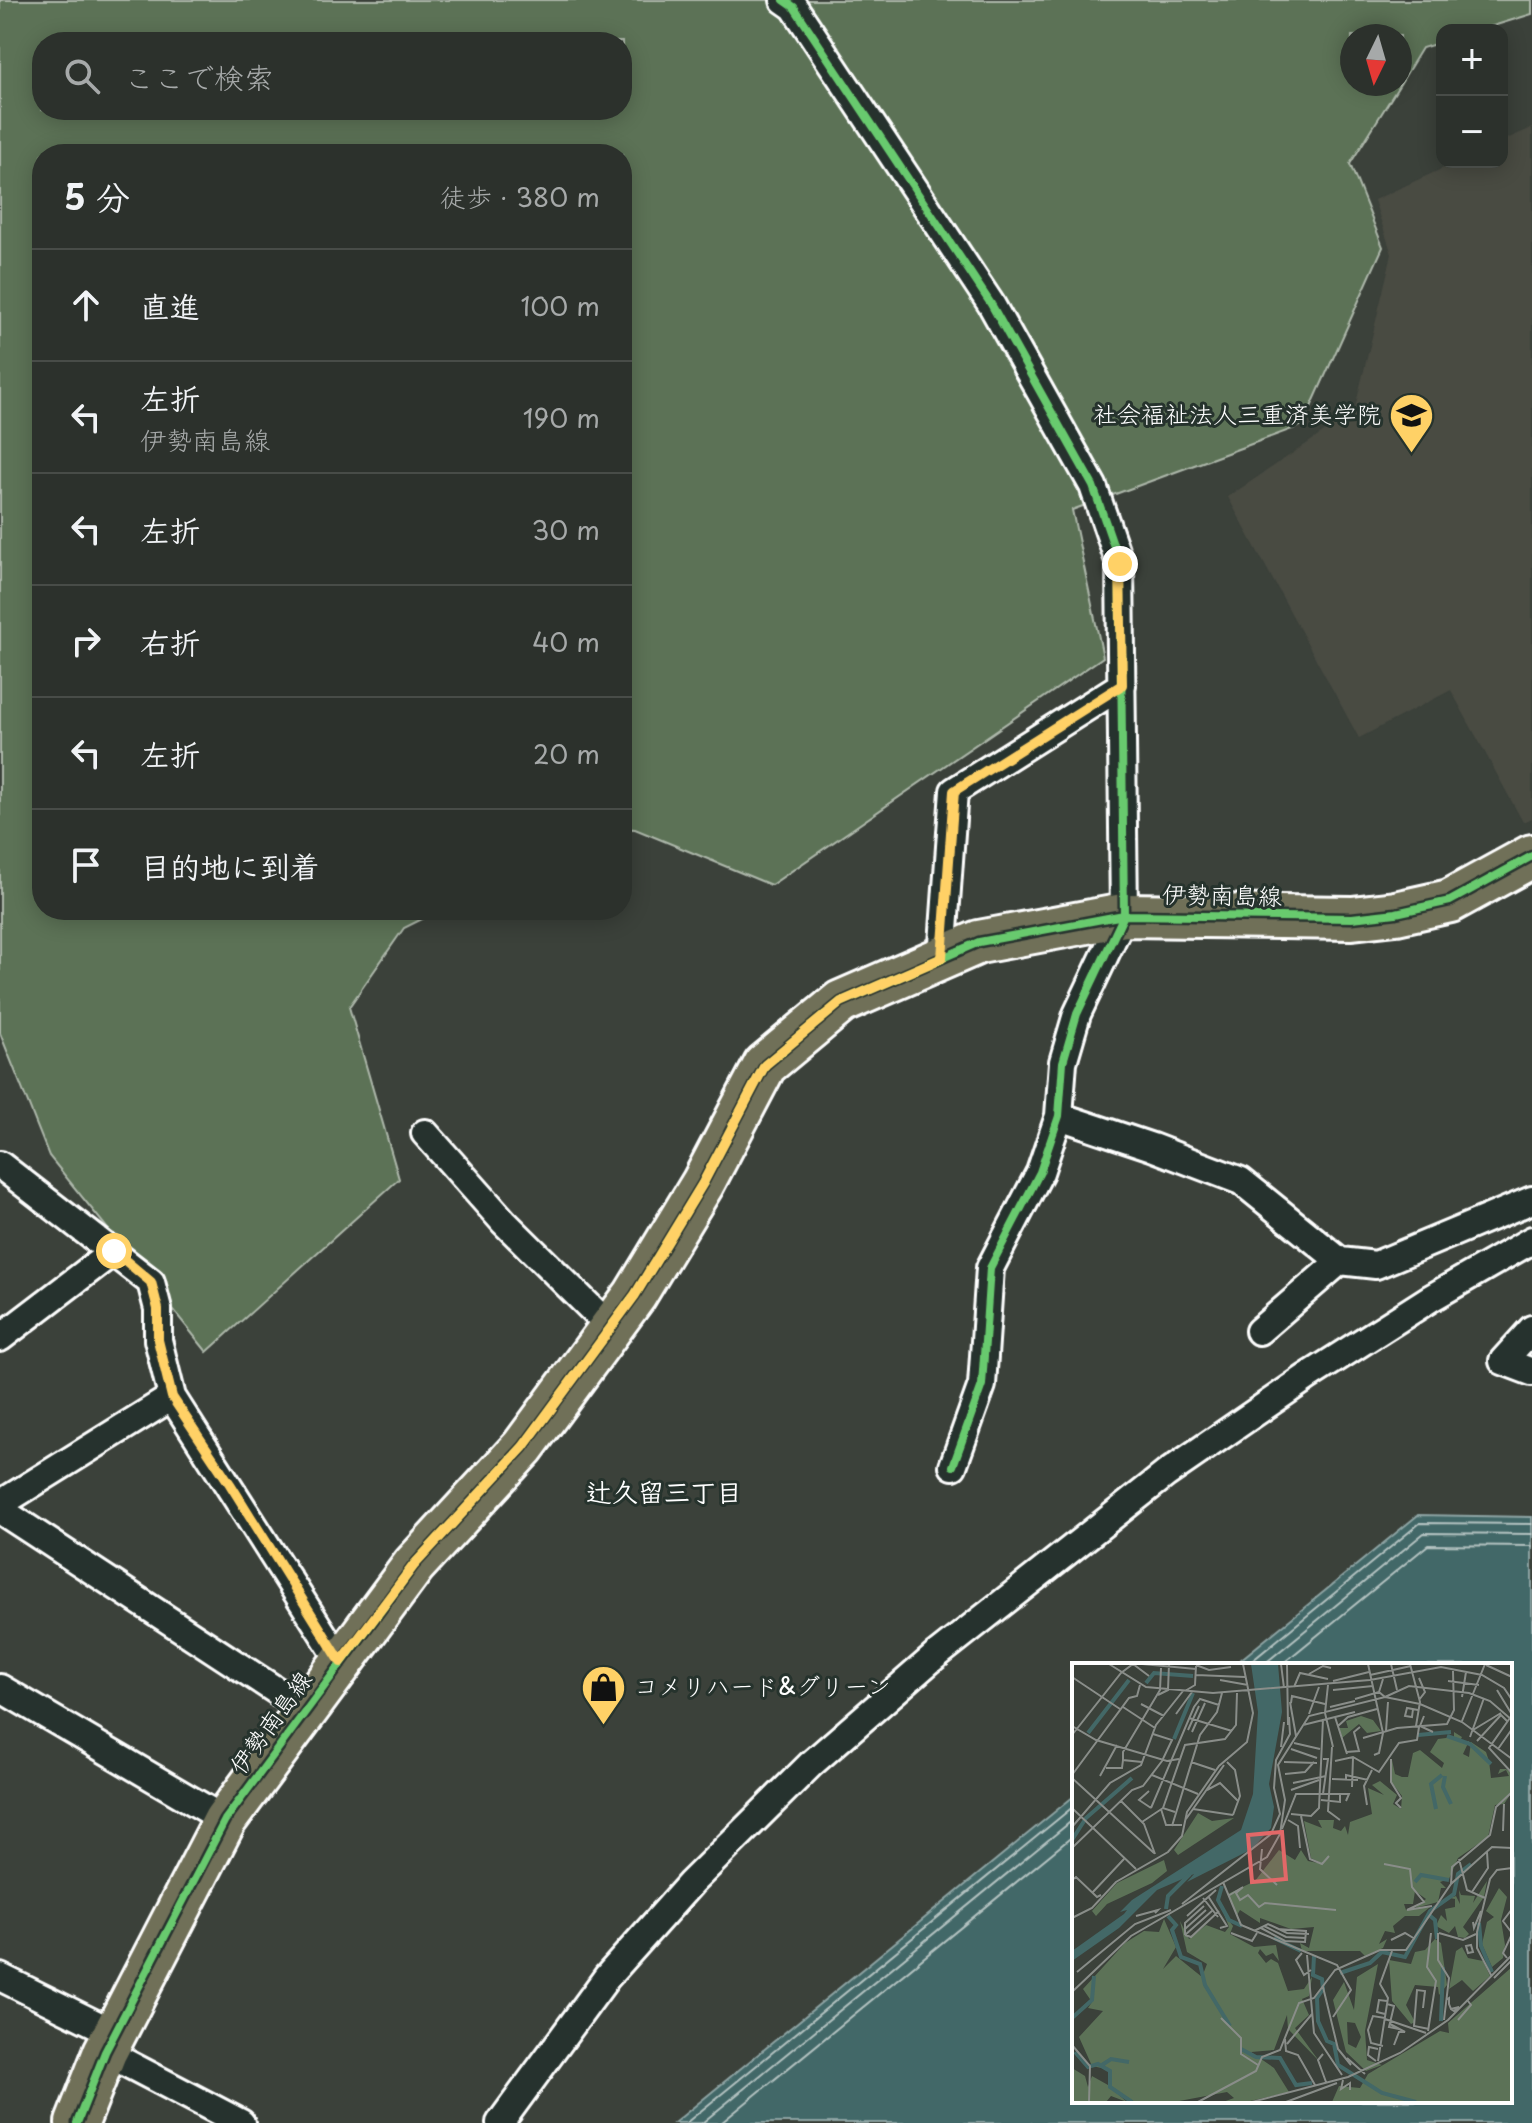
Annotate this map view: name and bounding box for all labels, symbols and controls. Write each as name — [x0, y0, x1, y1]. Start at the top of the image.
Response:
north arrow — [1340, 24, 1412, 96]
map controls — [1436, 24, 1508, 168]
button: + — [1436, 24, 1508, 96]
search box — [32, 32, 632, 120]
icon: search — [60, 54, 104, 98]
text: ここで検索 — [124, 54, 274, 99]
button: − — [1436, 96, 1508, 168]
text: 5 分 — [64, 170, 130, 222]
text: 徒歩 · 380 m — [440, 177, 600, 216]
icon: ahead — [64, 283, 108, 327]
text: 直進 — [140, 283, 200, 328]
text: 100 m — [520, 286, 600, 325]
text: 左折 — [140, 375, 200, 420]
school or university icon: 社会福祉法人三重済美学院 — [1388, 391, 1436, 454]
icon: left — [64, 395, 108, 439]
place label: 社会福祉法人三重済美学院 — [1093, 395, 1381, 431]
text: 190 m — [523, 398, 600, 437]
text: 伊勢南島線 — [140, 420, 270, 459]
icon: left — [64, 507, 108, 551]
text: 左折 — [140, 507, 200, 552]
text: 30 m — [532, 510, 600, 549]
route end — [1102, 546, 1138, 582]
icon: right — [64, 619, 108, 663]
text: 右折 — [140, 619, 200, 664]
text: 40 m — [532, 622, 600, 661]
icon: left — [64, 731, 108, 775]
text: 左折 — [140, 731, 200, 776]
text: 20 m — [533, 734, 600, 773]
icon: arrive — [64, 843, 108, 887]
text: 目的地に到着 — [140, 843, 320, 888]
street label: 伊勢南島線 — [1162, 875, 1282, 913]
route start — [96, 1233, 132, 1269]
district label: 辻久留三丁目 — [586, 1472, 742, 1511]
street label: 伊勢南島線 — [220, 1663, 319, 1781]
shop icon: コメリハード&グリーン — [579, 1663, 627, 1726]
inset map — [1072, 1663, 1512, 2103]
place label: コメリハード&グリーン — [634, 1667, 891, 1703]

